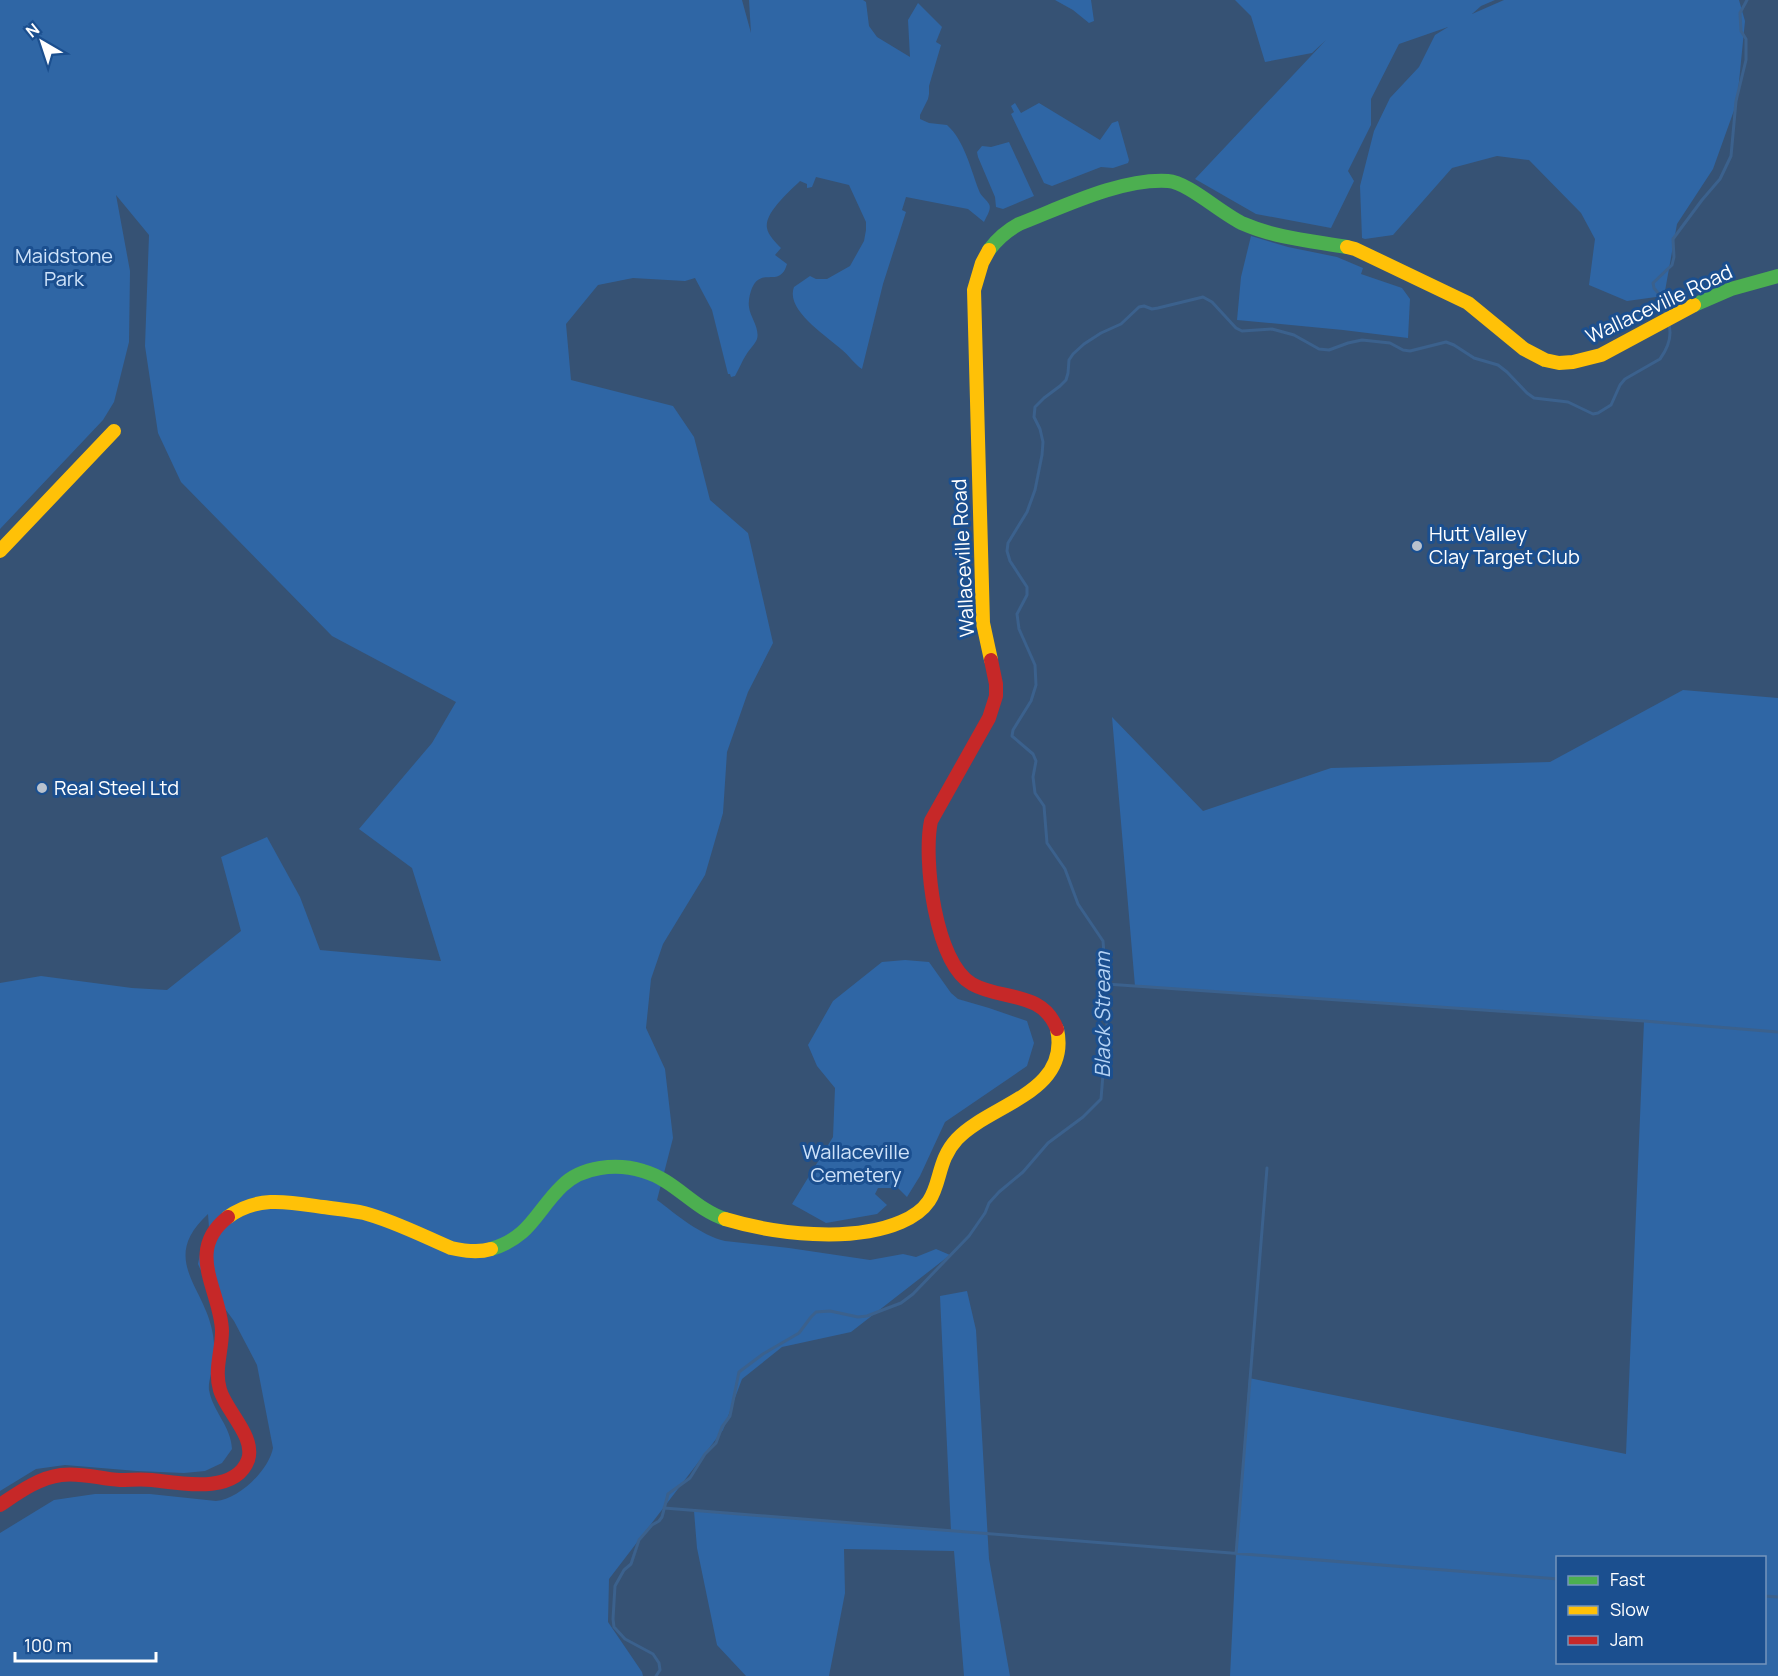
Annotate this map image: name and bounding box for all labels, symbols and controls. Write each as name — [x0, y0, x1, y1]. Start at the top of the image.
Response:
north arrow — [12, 12, 72, 72]
text: N — [21, 18, 44, 43]
park label: Maidstone Park — [15, 242, 113, 292]
street label: Wallaceville Road — [1581, 258, 1736, 349]
street label: Wallaceville Road — [945, 478, 980, 638]
place label: Hutt Valley Clay Target Club — [1429, 520, 1580, 570]
marker: Hutt Valley Clay Target Club — [1410, 539, 1424, 553]
place label: Real Steel Ltd — [54, 774, 179, 801]
marker: Real Steel Ltd — [35, 781, 49, 795]
water label: Black Stream — [1088, 951, 1116, 1078]
park label: Wallaceville Cemetery — [802, 1138, 910, 1188]
legend — [1556, 1556, 1766, 1664]
text: Fast — [1610, 1567, 1645, 1591]
text: Slow — [1610, 1597, 1650, 1621]
scale bar — [15, 1625, 156, 1663]
text: Jam — [1610, 1627, 1644, 1651]
text: 100 m — [24, 1633, 72, 1657]

